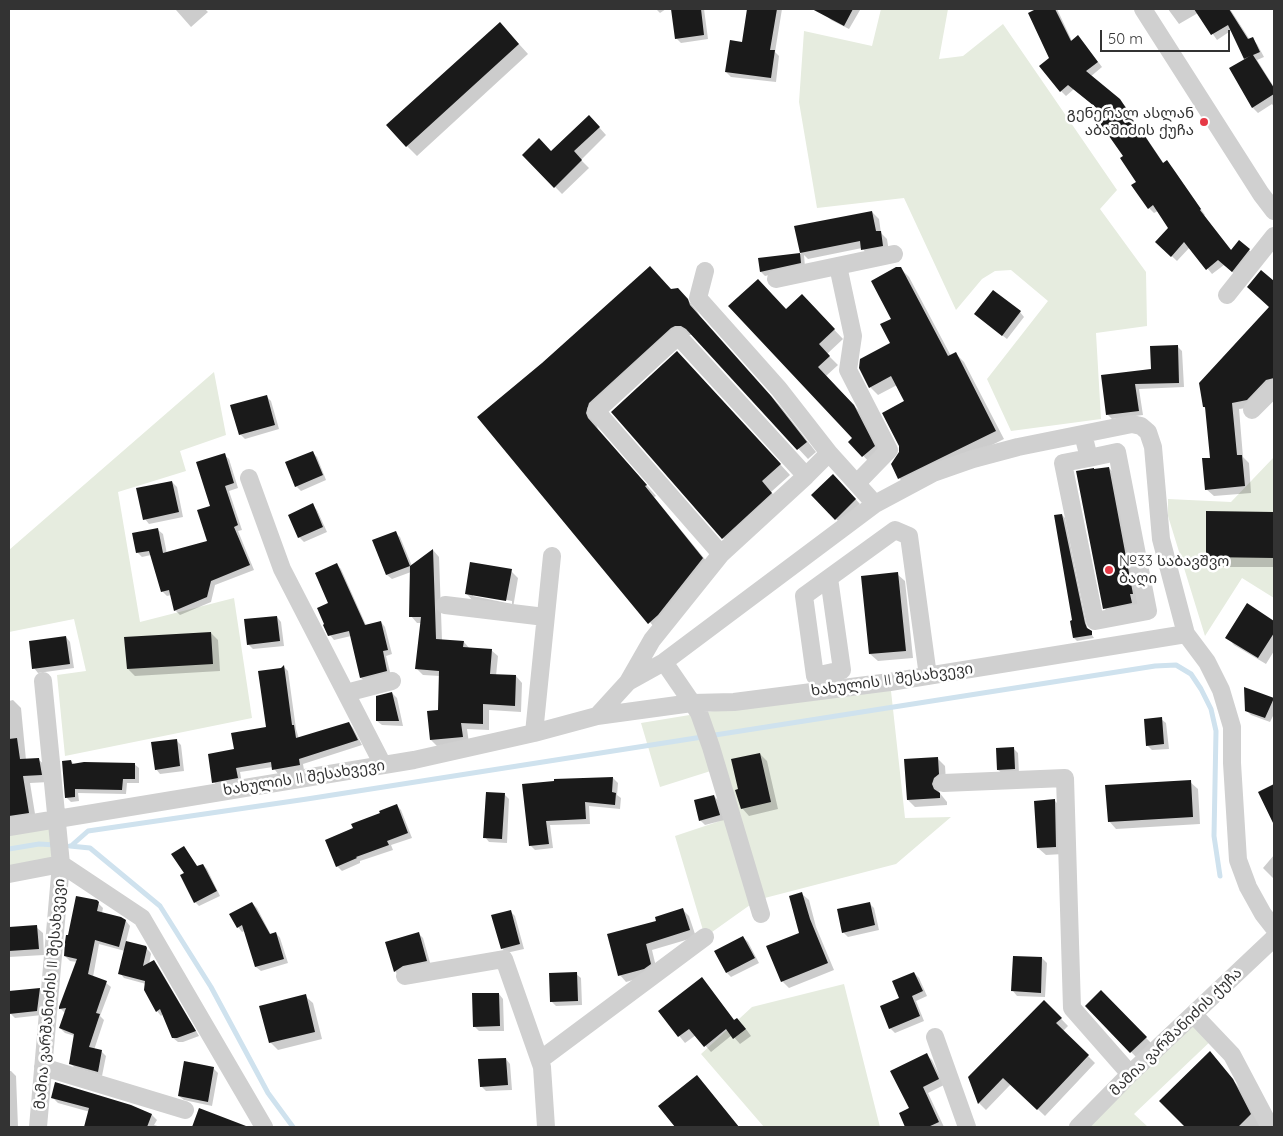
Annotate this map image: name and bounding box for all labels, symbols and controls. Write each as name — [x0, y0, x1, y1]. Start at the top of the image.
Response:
scale bar — [1103, 20, 1233, 52]
text: 50 m — [1108, 29, 1143, 48]
place label: გენერალ ასლან აბაშიძის ქუჩა — [1067, 104, 1194, 139]
marker: გენერალ ასლან აბაშიძის ქუჩა — [1198, 116, 1210, 128]
place label: №33 საბავშვო ბაღი — [1119, 552, 1229, 587]
marker: №33 საბავშვო ბაღი — [1103, 564, 1115, 576]
street label: ხახულის II შესახვევი — [810, 660, 974, 700]
street label: ხახულის II შესახვევი — [222, 756, 386, 800]
street label: მამია ვარშანიძის II შესახვევი — [31, 878, 69, 1110]
street label: მამია ვარშანიძის ქუჩა — [1106, 964, 1246, 1100]

